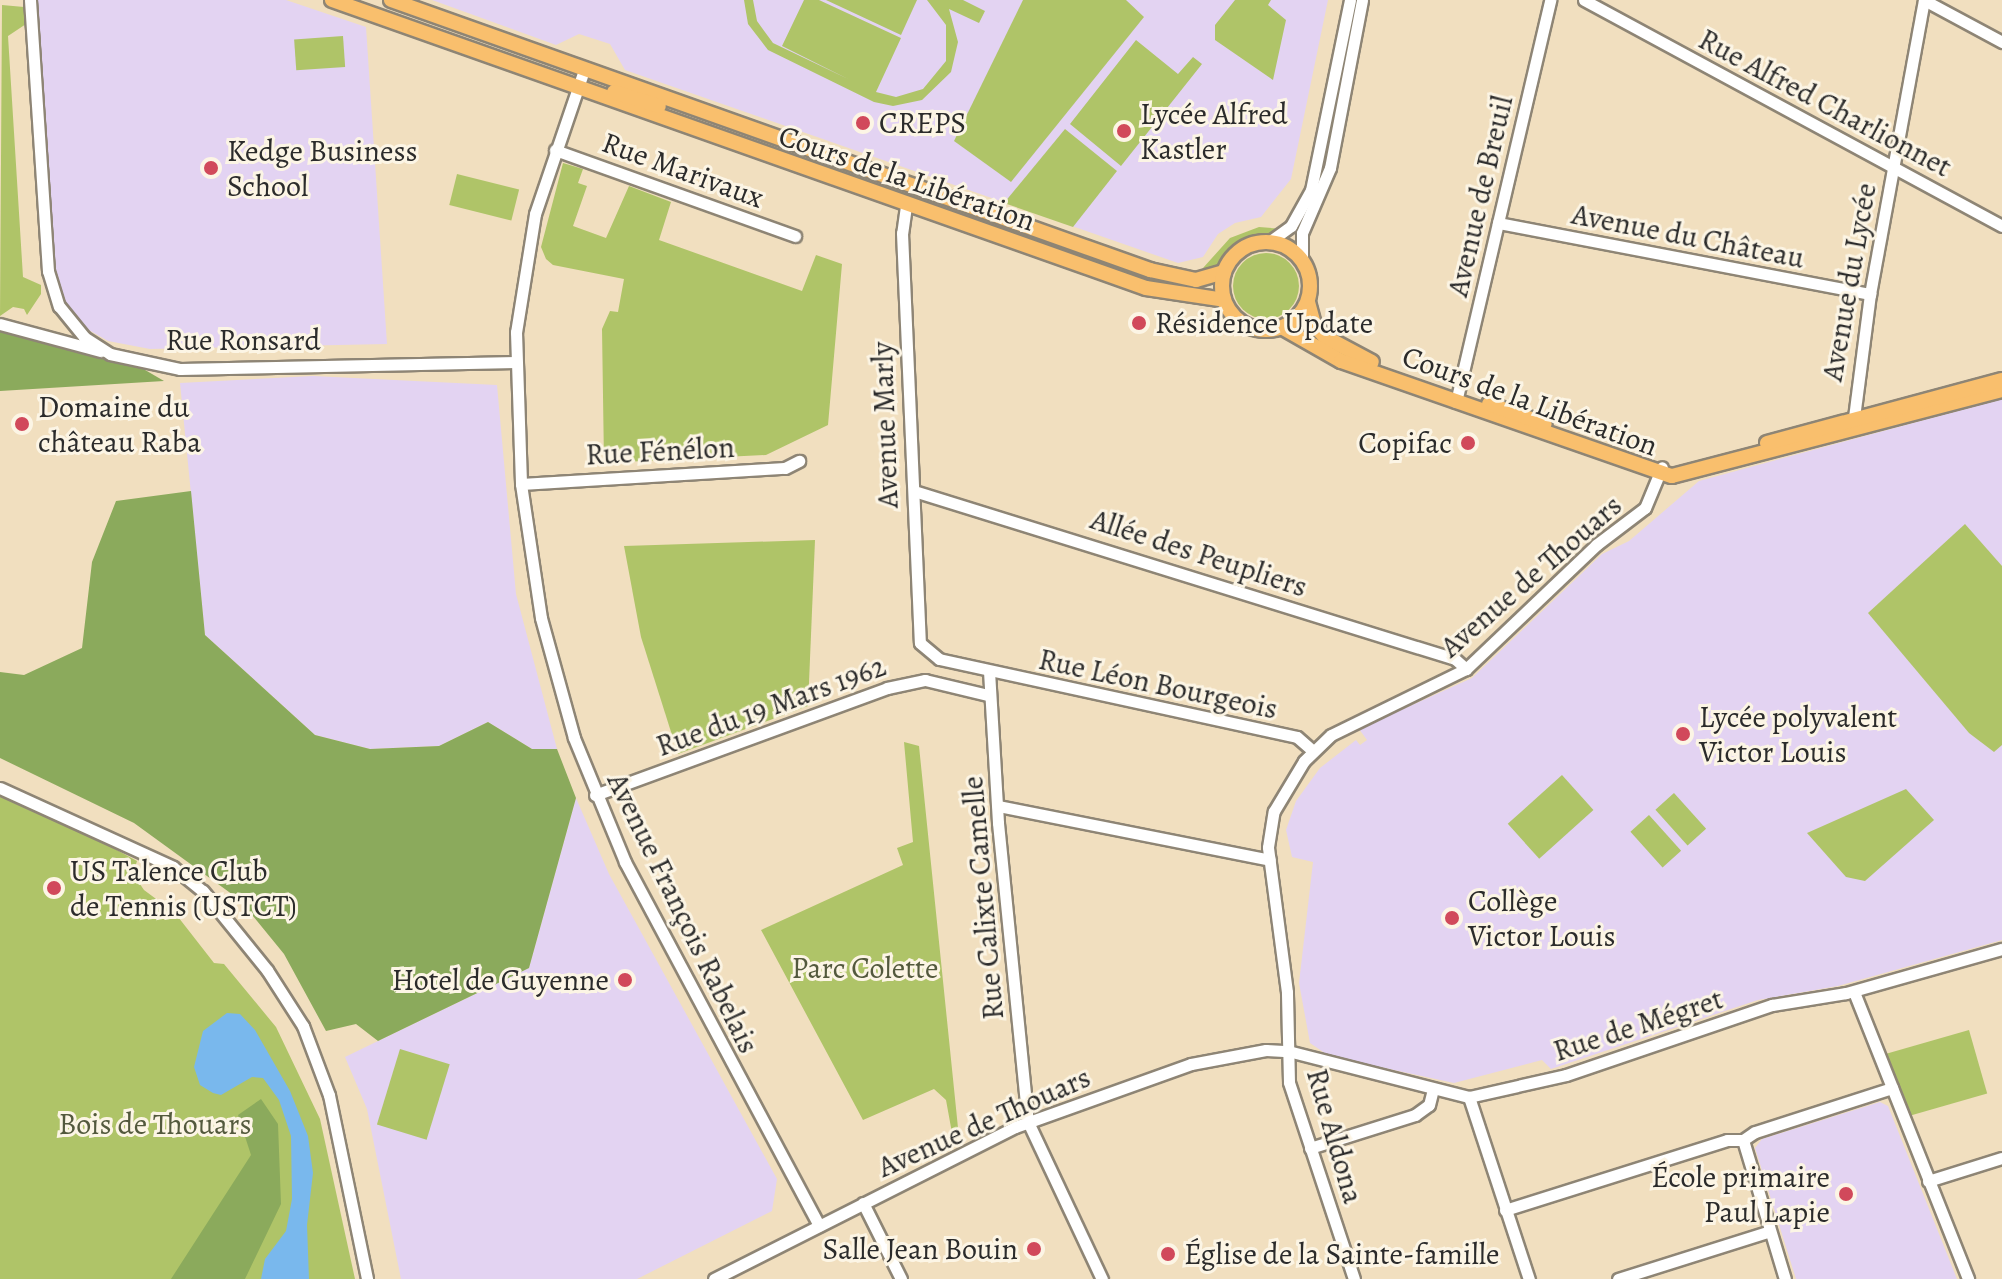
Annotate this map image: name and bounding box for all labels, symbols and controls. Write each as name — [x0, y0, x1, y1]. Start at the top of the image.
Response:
street label: Rue Alfred Charlionnet — [1692, 21, 1958, 185]
street label: Avenue de Breuil — [1439, 92, 1521, 300]
place label: Lycée Alfred Kastler — [1140, 96, 1288, 166]
place label: CREPS — [879, 105, 966, 141]
marker: CREPS — [854, 114, 872, 132]
street label: Cours de la Libération — [774, 117, 1040, 239]
marker: Lycée Alfred Kastler — [1115, 122, 1133, 140]
street label: Rue Marivaux — [597, 124, 769, 216]
place label: Kedge Business School — [227, 133, 418, 204]
marker: Kedge Business School — [202, 159, 220, 177]
street label: Avenue du Lycée — [1814, 180, 1884, 384]
street label: Avenue du Château — [1569, 196, 1807, 276]
place label: Résidence Update — [1155, 305, 1373, 341]
marker: Résidence Update — [1130, 314, 1148, 332]
street label: Rue Ronsard — [165, 322, 321, 358]
street label: Cours de la Libération — [1398, 338, 1662, 464]
street label: Avenue Marly — [864, 341, 906, 509]
place label: Domaine du château Raba — [38, 389, 201, 460]
marker: Domaine du château Raba — [13, 415, 31, 433]
place label: Copifac — [1358, 425, 1452, 461]
street label: Rue Fénélon — [585, 429, 735, 473]
marker: Copifac — [1459, 434, 1477, 452]
street label: Avenue de Thouars — [1433, 487, 1629, 665]
street label: Allée des Peupliers — [1086, 501, 1312, 605]
street label: Rue Léon Bourgeois — [1035, 641, 1281, 727]
street label: Rue du 19 Mars 1962 — [651, 648, 891, 764]
place label: Lycée polyvalent Victor Louis — [1699, 699, 1897, 770]
marker: Lycée polyvalent Victor Louis — [1674, 725, 1692, 743]
street label: Avenue François Rabelais — [599, 767, 767, 1059]
street label: Rue Calixte Camelle — [954, 775, 1012, 1021]
place label: US Talence Club de Tennis (USTCT) — [70, 853, 297, 924]
marker: US Talence Club de Tennis (USTCT) — [45, 879, 63, 897]
place label: Collège Victor Louis — [1468, 883, 1615, 954]
marker: Collège Victor Louis — [1443, 909, 1461, 927]
park label: Parc Colette — [792, 950, 938, 986]
place label: Hotel de Guyenne — [392, 962, 609, 998]
marker: Hotel de Guyenne — [616, 971, 634, 989]
street label: Rue de Mégret — [1549, 981, 1727, 1069]
street label: Avenue de Thouars — [872, 1059, 1096, 1185]
street label: Rue Aldona — [1299, 1064, 1371, 1208]
park label: Bois de Thouars — [59, 1106, 251, 1142]
place label: École primaire Paul Lapie — [1651, 1159, 1830, 1230]
marker: École primaire Paul Lapie — [1837, 1185, 1855, 1203]
place label: Salle Jean Bouin — [823, 1231, 1018, 1267]
place label: Église de la Sainte-famille — [1184, 1236, 1500, 1272]
marker: Salle Jean Bouin — [1025, 1240, 1043, 1258]
marker: Église de la Sainte-famille — [1159, 1245, 1177, 1263]

